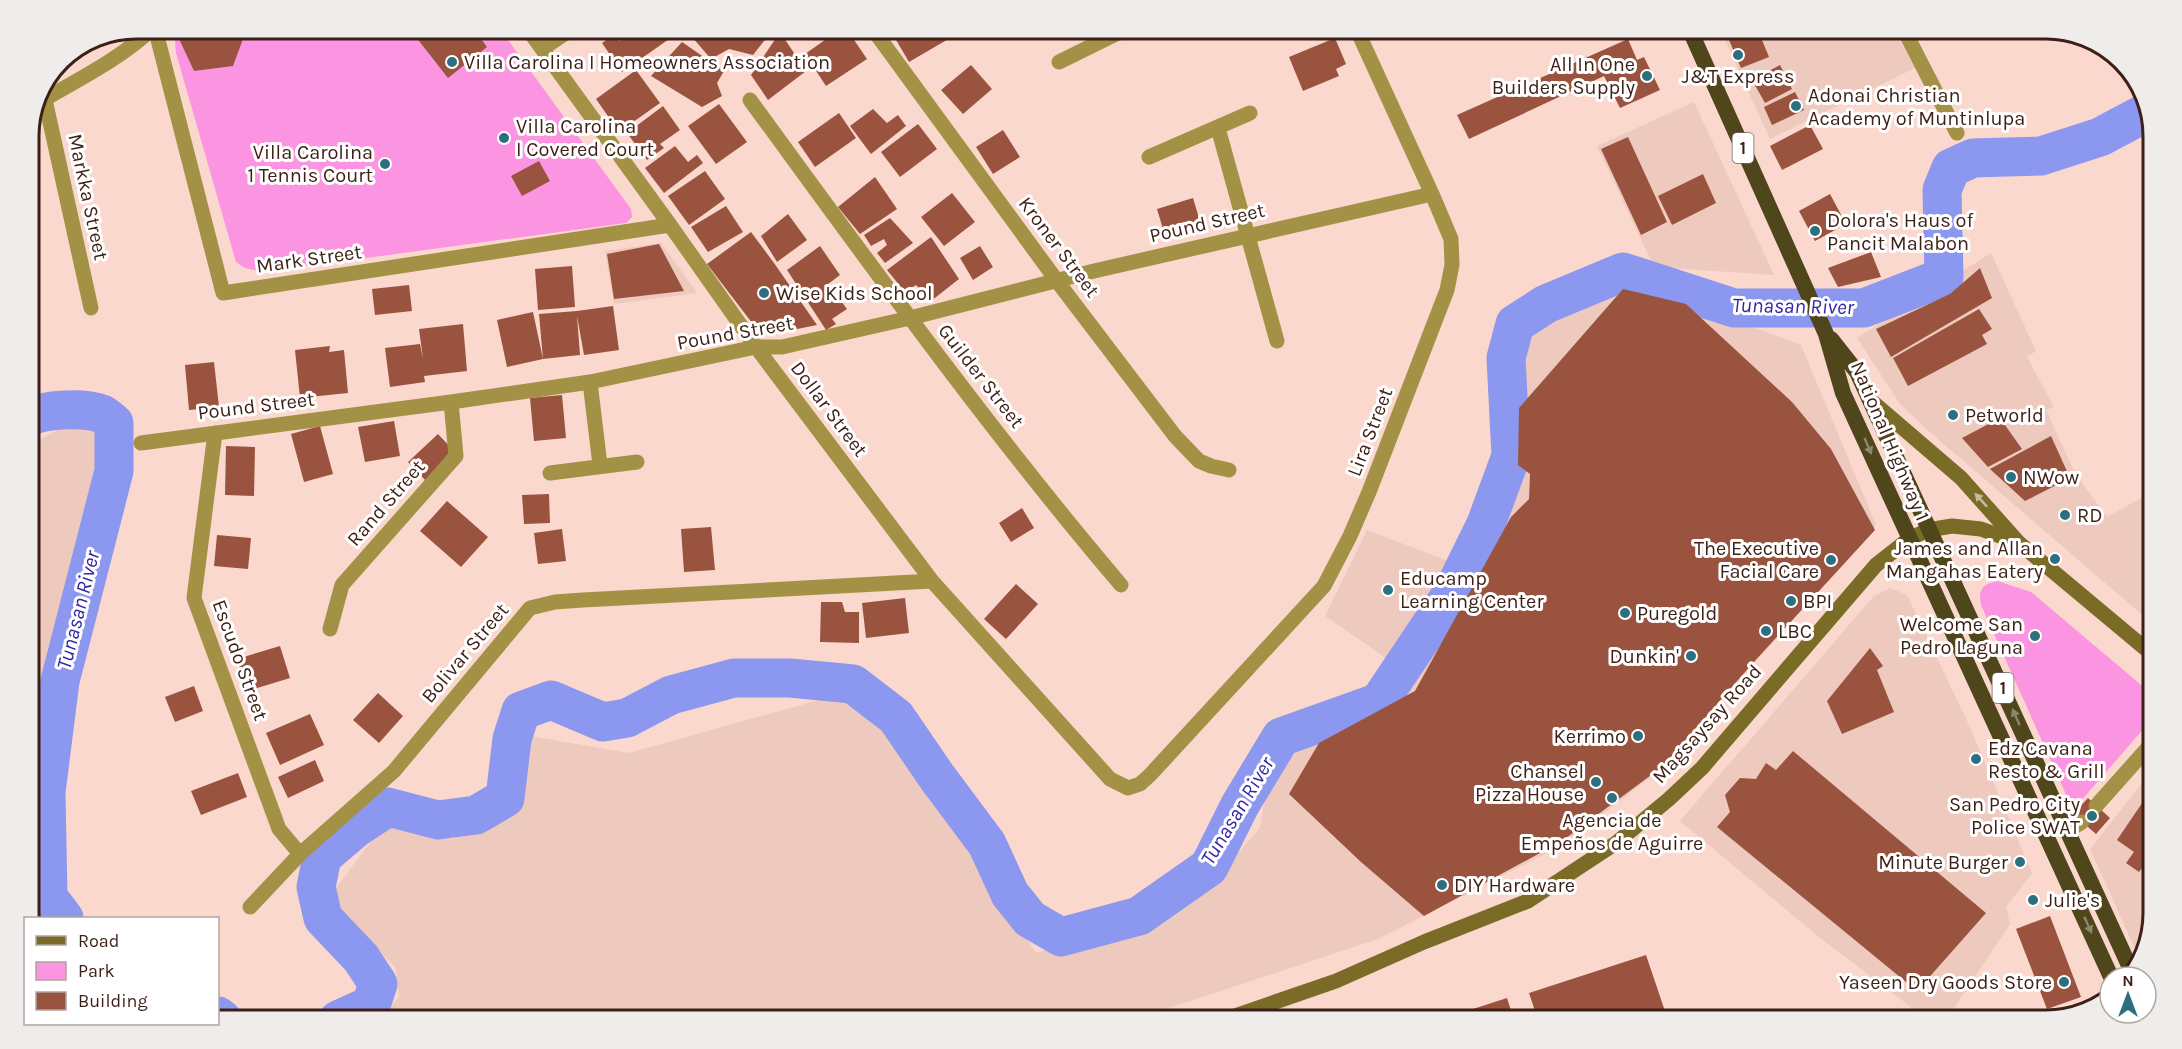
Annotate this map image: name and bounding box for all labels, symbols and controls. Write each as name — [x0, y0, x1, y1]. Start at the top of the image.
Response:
marker: J&T Express — [1731, 48, 1745, 62]
place label: Villa Carolina I Homeowners Association — [464, 51, 830, 74]
place label: All In One Builders Supply — [1492, 53, 1635, 99]
marker: Villa Carolina I Homeowners Association — [445, 55, 459, 69]
place label: J&T Express — [1682, 65, 1794, 88]
marker: All In One Builders Supply — [1640, 69, 1654, 83]
place label: Adonai Christian Academy of Muntinlupa — [1808, 84, 2025, 130]
marker: Adonai Christian Academy of Muntinlupa — [1789, 99, 1803, 113]
place label: Villa Carolina I Covered Court — [516, 115, 654, 161]
marker: Villa Carolina I Covered Court — [497, 131, 511, 145]
street label: Markka Street — [63, 132, 113, 263]
road number: 1 — [1732, 133, 1754, 163]
place label: Villa Carolina 1 Tennis Court — [247, 141, 373, 187]
marker: Villa Carolina 1 Tennis Court — [378, 157, 392, 171]
street label: Kroner Street — [1014, 192, 1104, 302]
street label: Pound Street — [1147, 198, 1267, 247]
place label: Dolora's Haus of Pancit Malabon — [1827, 209, 1974, 255]
marker: Dolora's Haus of Pancit Malabon — [1808, 224, 1822, 238]
street label: Mark Street — [255, 240, 364, 278]
place label: Wise Kids School — [776, 282, 933, 305]
marker: Wise Kids School — [757, 286, 771, 300]
water label: Tunasan River — [1732, 293, 1855, 319]
street label: Pound Street — [675, 311, 795, 355]
street label: Guilder Street — [933, 319, 1029, 433]
street label: Dollar Street — [786, 357, 873, 462]
street label: National Highway 1 — [1846, 358, 1934, 524]
street label: Lira Street — [1343, 384, 1398, 480]
street label: Pound Street — [196, 387, 316, 425]
place label: Petworld — [1965, 404, 2044, 427]
marker: Petworld — [1946, 408, 1960, 422]
one-way arrow — [1863, 437, 1873, 455]
street label: Rand Street — [342, 455, 430, 551]
place label: NWow — [2023, 466, 2080, 489]
marker: NWow — [2004, 470, 2018, 484]
one-way arrow — [1974, 492, 1988, 507]
place label: RD — [2077, 504, 2102, 527]
marker: RD — [2058, 508, 2072, 522]
place label: The Executive Facial Care — [1694, 537, 1819, 583]
place label: James and Allan Mangahas Eatery — [1886, 537, 2043, 583]
water label: Tunasan River — [52, 547, 105, 672]
marker: James and Allan Mangahas Eatery — [2048, 552, 2062, 566]
marker: The Executive Facial Care — [1824, 553, 1838, 567]
place label: Educamp Learning Center — [1400, 567, 1544, 613]
marker: Educamp Learning Center — [1381, 583, 1395, 597]
place label: BPI — [1803, 590, 1832, 613]
marker: BPI — [1784, 594, 1798, 608]
street label: Escudo Street — [208, 597, 273, 724]
street label: Bolivar Street — [417, 598, 514, 707]
place label: Puregold — [1637, 602, 1717, 625]
marker: Puregold — [1618, 606, 1632, 620]
place label: Welcome San Pedro Laguna — [1900, 613, 2023, 659]
place label: LBC — [1778, 620, 1812, 643]
marker: LBC — [1759, 624, 1773, 638]
marker: Welcome San Pedro Laguna — [2028, 629, 2042, 643]
place label: Dunkin' — [1610, 645, 1679, 668]
marker: Dunkin' — [1684, 649, 1698, 663]
street label: Magsaysay Road — [1648, 660, 1766, 788]
road number: 1 — [1992, 673, 2014, 703]
one-way arrow — [2011, 708, 2020, 725]
place label: Kerrimo — [1554, 725, 1626, 748]
marker: Kerrimo — [1631, 729, 1645, 743]
place label: Edz Cavana Resto & Grill — [1988, 737, 2105, 783]
water label: Tunasan River — [1195, 752, 1279, 869]
marker: Edz Cavana Resto & Grill — [1969, 752, 1983, 766]
place label: Chansel Pizza House — [1475, 760, 1584, 806]
marker: Chansel Pizza House — [1589, 775, 1603, 789]
marker: Agencia de Empeños de Aguirre — [1605, 791, 1619, 805]
place label: San Pedro City Police SWAT — [1949, 793, 2080, 839]
place label: Agencia de Empeños de Aguirre — [1521, 809, 1703, 855]
marker: San Pedro City Police SWAT — [2085, 809, 2099, 823]
place label: Minute Burger — [1878, 851, 2009, 874]
marker: Minute Burger — [2013, 855, 2027, 869]
place label: DIY Hardware — [1454, 874, 1575, 897]
marker: DIY Hardware — [1435, 878, 1449, 892]
place label: Julie's — [2045, 889, 2100, 912]
marker: Julie's — [2026, 893, 2040, 907]
legend — [24, 917, 219, 1025]
one-way arrow — [2083, 917, 2092, 934]
text: Road — [78, 930, 119, 952]
text: Park — [78, 960, 115, 982]
north arrow — [2098, 965, 2158, 1025]
place label: Yaseen Dry Goods Store — [1839, 971, 2052, 994]
text: N — [2122, 971, 2134, 990]
marker: Yaseen Dry Goods Store — [2057, 975, 2071, 989]
text: Building — [78, 990, 148, 1012]

